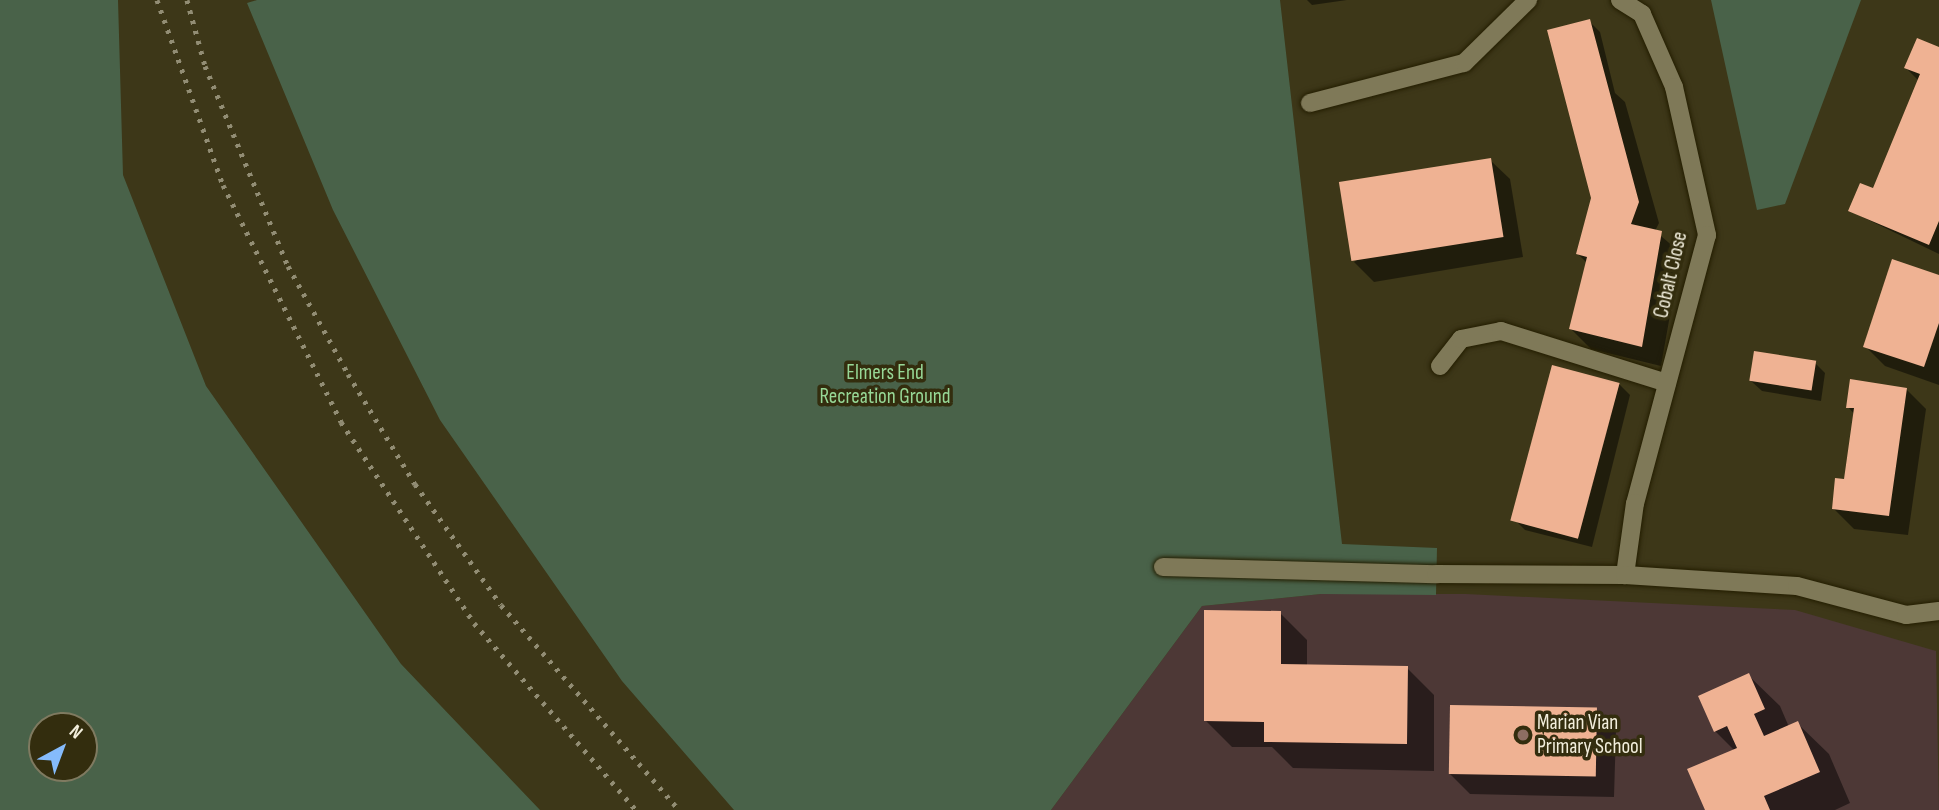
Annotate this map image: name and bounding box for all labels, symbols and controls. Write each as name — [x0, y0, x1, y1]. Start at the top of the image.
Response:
street label: Cobalt Close — [1649, 229, 1693, 321]
park label: Elmers End Recreation Ground — [819, 360, 951, 410]
place label: Marian Vian Primary School — [1537, 710, 1643, 760]
north arrow — [28, 712, 98, 782]
text: N — [64, 720, 87, 744]
marker: Marian Vian Primary School — [1515, 727, 1531, 743]

